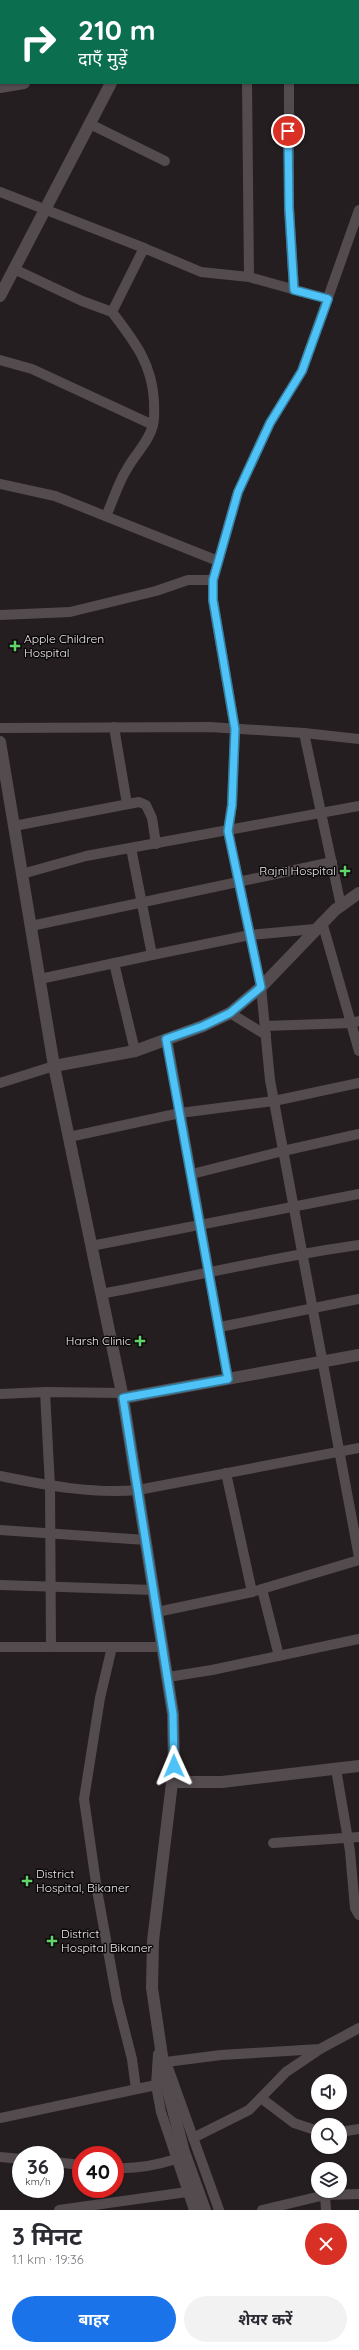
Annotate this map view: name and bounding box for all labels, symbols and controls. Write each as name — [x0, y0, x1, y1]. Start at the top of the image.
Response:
text: 210 m — [78, 12, 156, 47]
icon: right — [12, 16, 64, 68]
text: दाएँ मुड़ें — [78, 47, 127, 70]
pin — [271, 114, 305, 148]
icon: arrive — [277, 120, 299, 142]
place label: Apple Children Hospital — [24, 631, 104, 660]
marker: Apple Children Hospital — [9, 640, 21, 652]
place label: Rajni Hospital — [259, 863, 336, 878]
marker: Rajni Hospital — [339, 865, 351, 877]
place label: Harsh Clinic — [66, 1333, 131, 1348]
marker: Harsh Clinic — [134, 1335, 146, 1347]
position arrow — [153, 1745, 195, 1787]
place label: District Hospital, Bikaner — [36, 1866, 130, 1895]
marker: District Hospital, Bikaner — [21, 1875, 33, 1887]
place label: District Hospital Bikaner — [61, 1926, 152, 1955]
marker: District Hospital Bikaner — [46, 1935, 58, 1947]
map controls — [311, 2074, 347, 2198]
button: sound — [311, 2074, 347, 2110]
button: search — [311, 2118, 347, 2154]
speed limit sign: 40 — [72, 2146, 124, 2198]
text: 36 — [27, 2154, 49, 2179]
button: layers — [311, 2162, 347, 2198]
text: km/h — [25, 2175, 51, 2188]
text: 3 मिनट — [12, 2221, 82, 2251]
button: close — [305, 2223, 347, 2265]
text: 1.1 km · 19:36 — [12, 2251, 84, 2267]
button: बाहर — [12, 2296, 176, 2342]
button: शेयर करें — [184, 2296, 347, 2342]

